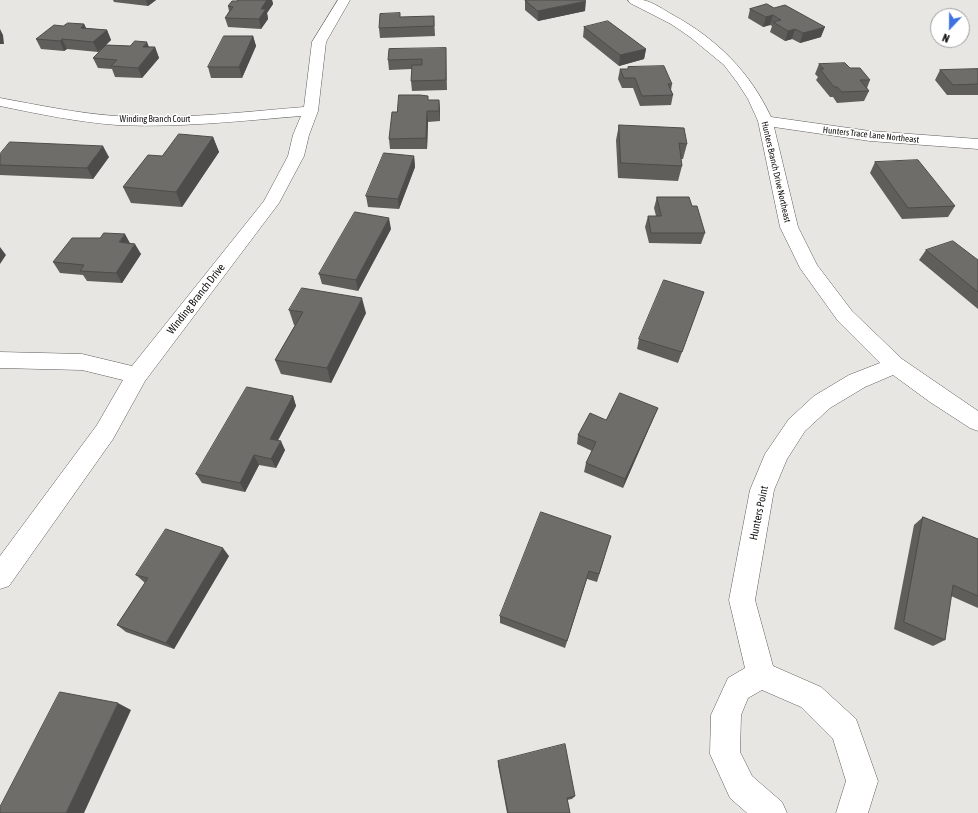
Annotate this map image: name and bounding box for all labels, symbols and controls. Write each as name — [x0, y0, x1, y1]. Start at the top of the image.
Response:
north arrow — [930, 8, 970, 48]
text: N — [941, 31, 951, 45]
street label: Winding Branch Court — [120, 114, 190, 124]
street label: Hunters Branch Drive Northeast — [759, 120, 793, 224]
street label: Hunters Trace Lane Northeast — [822, 125, 920, 145]
street label: Winding Branch Drive — [164, 261, 228, 337]
street label: Hunters Point — [747, 485, 771, 541]

